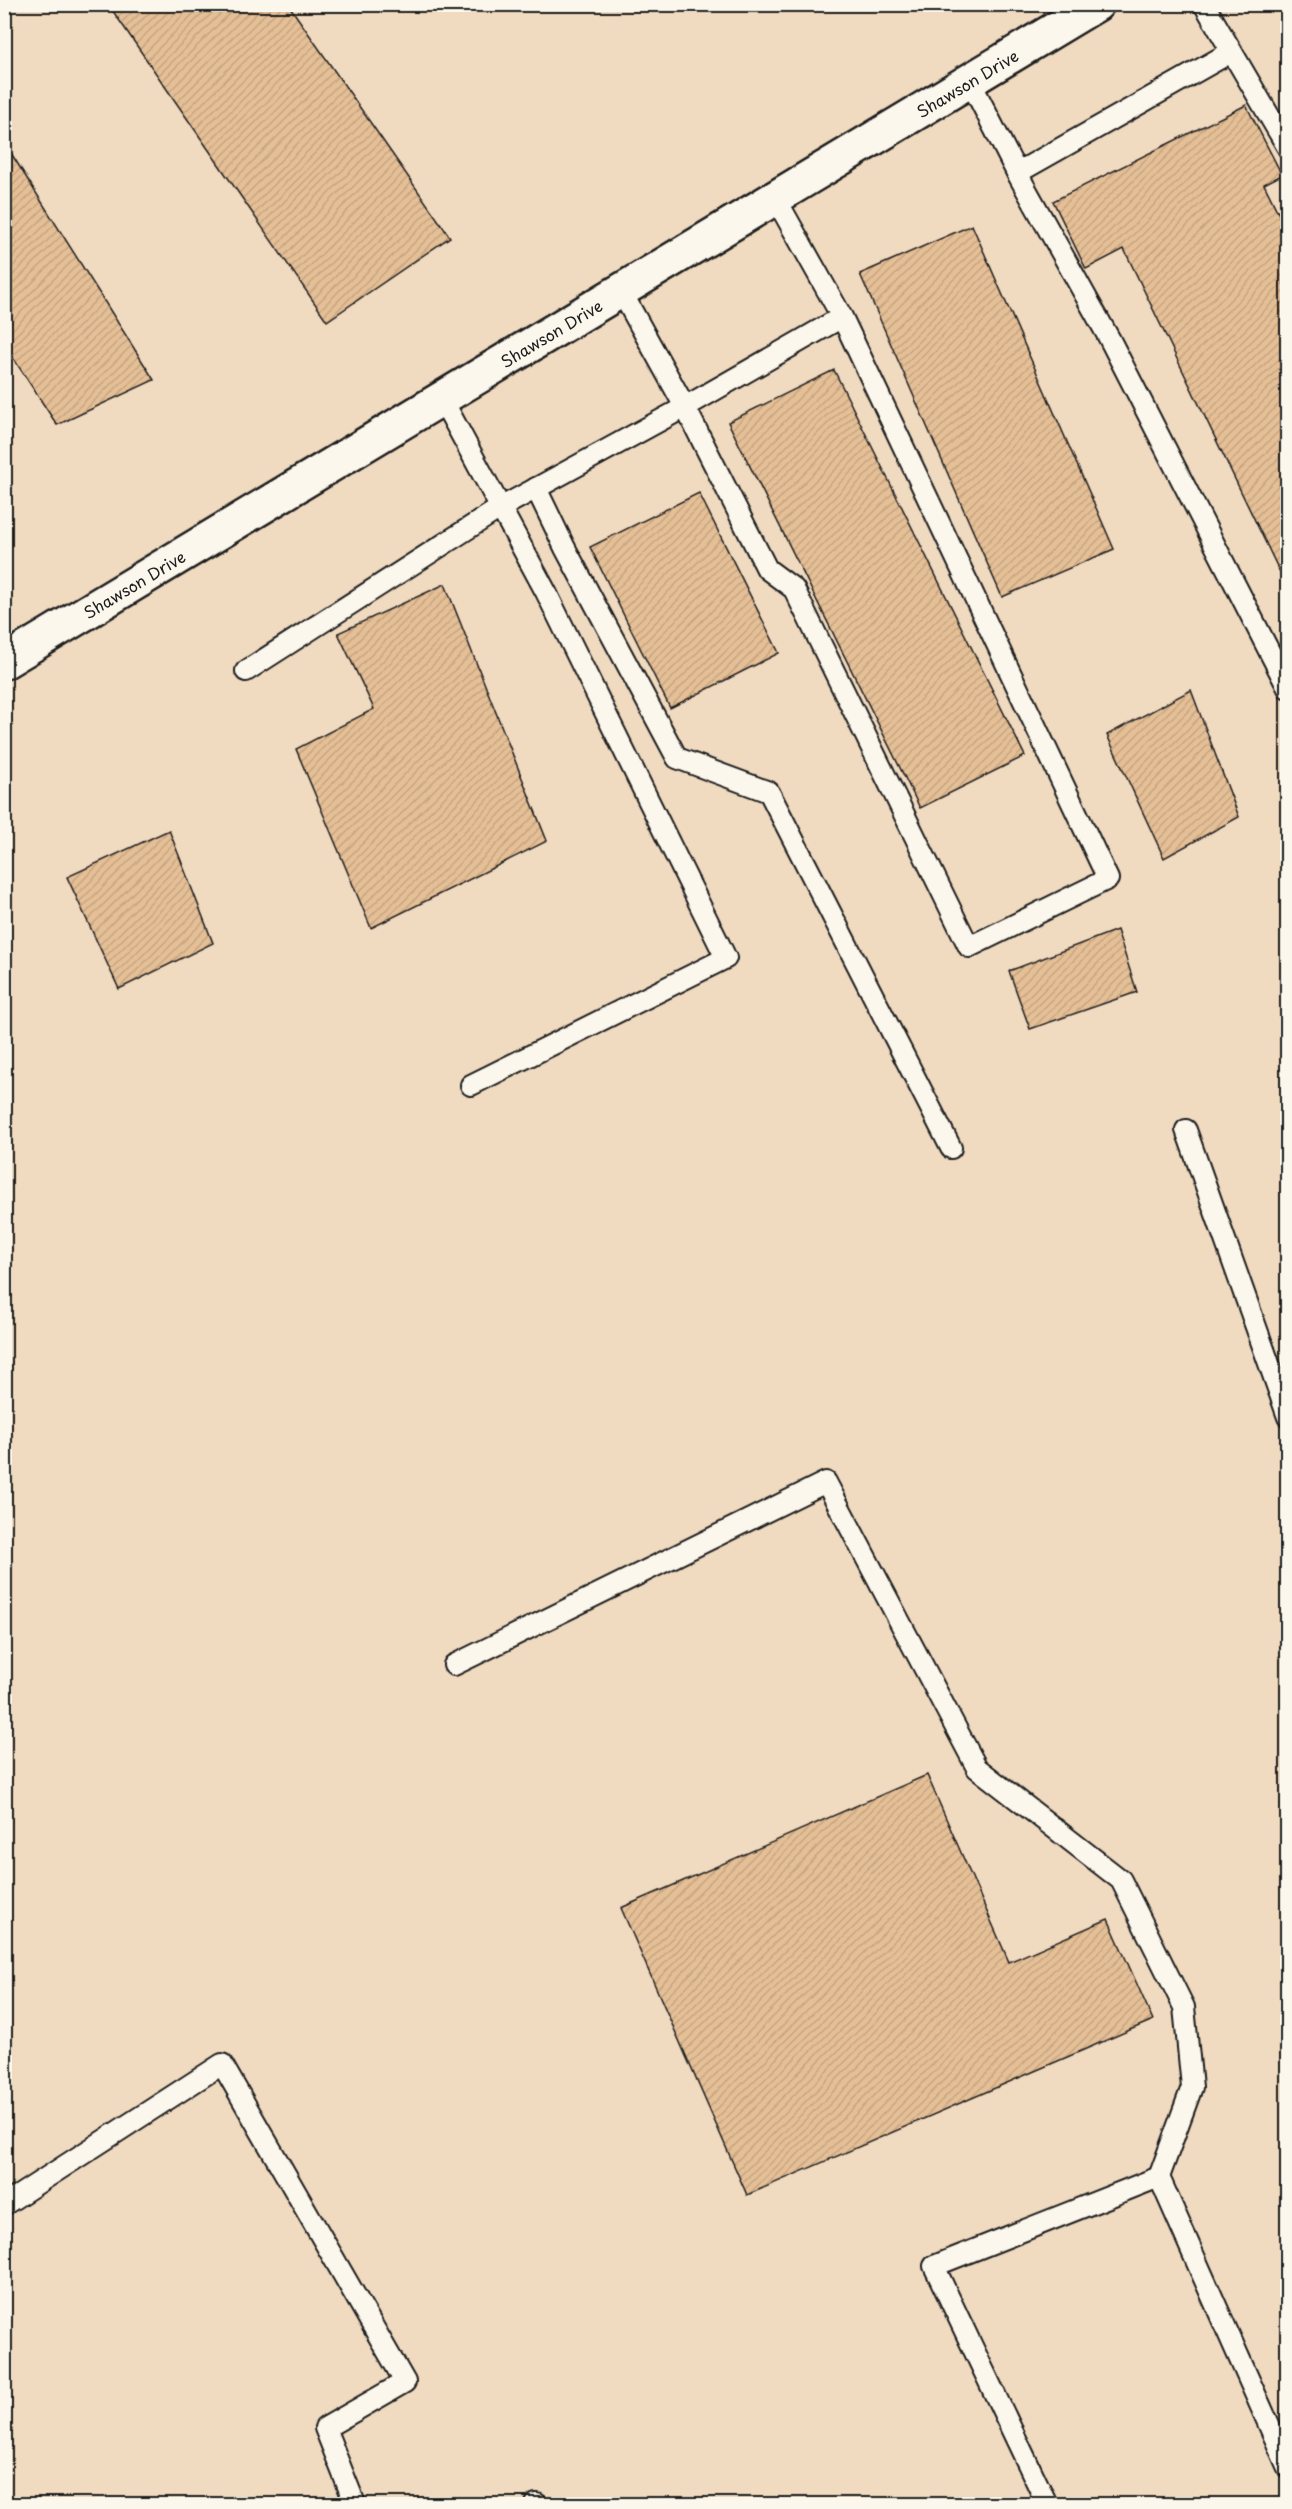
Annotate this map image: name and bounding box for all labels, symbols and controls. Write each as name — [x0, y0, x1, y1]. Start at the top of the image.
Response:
street label: Shawson Drive — [911, 43, 1023, 123]
street label: Shawson Drive — [495, 293, 607, 373]
street label: Shawson Drive — [78, 544, 190, 624]

